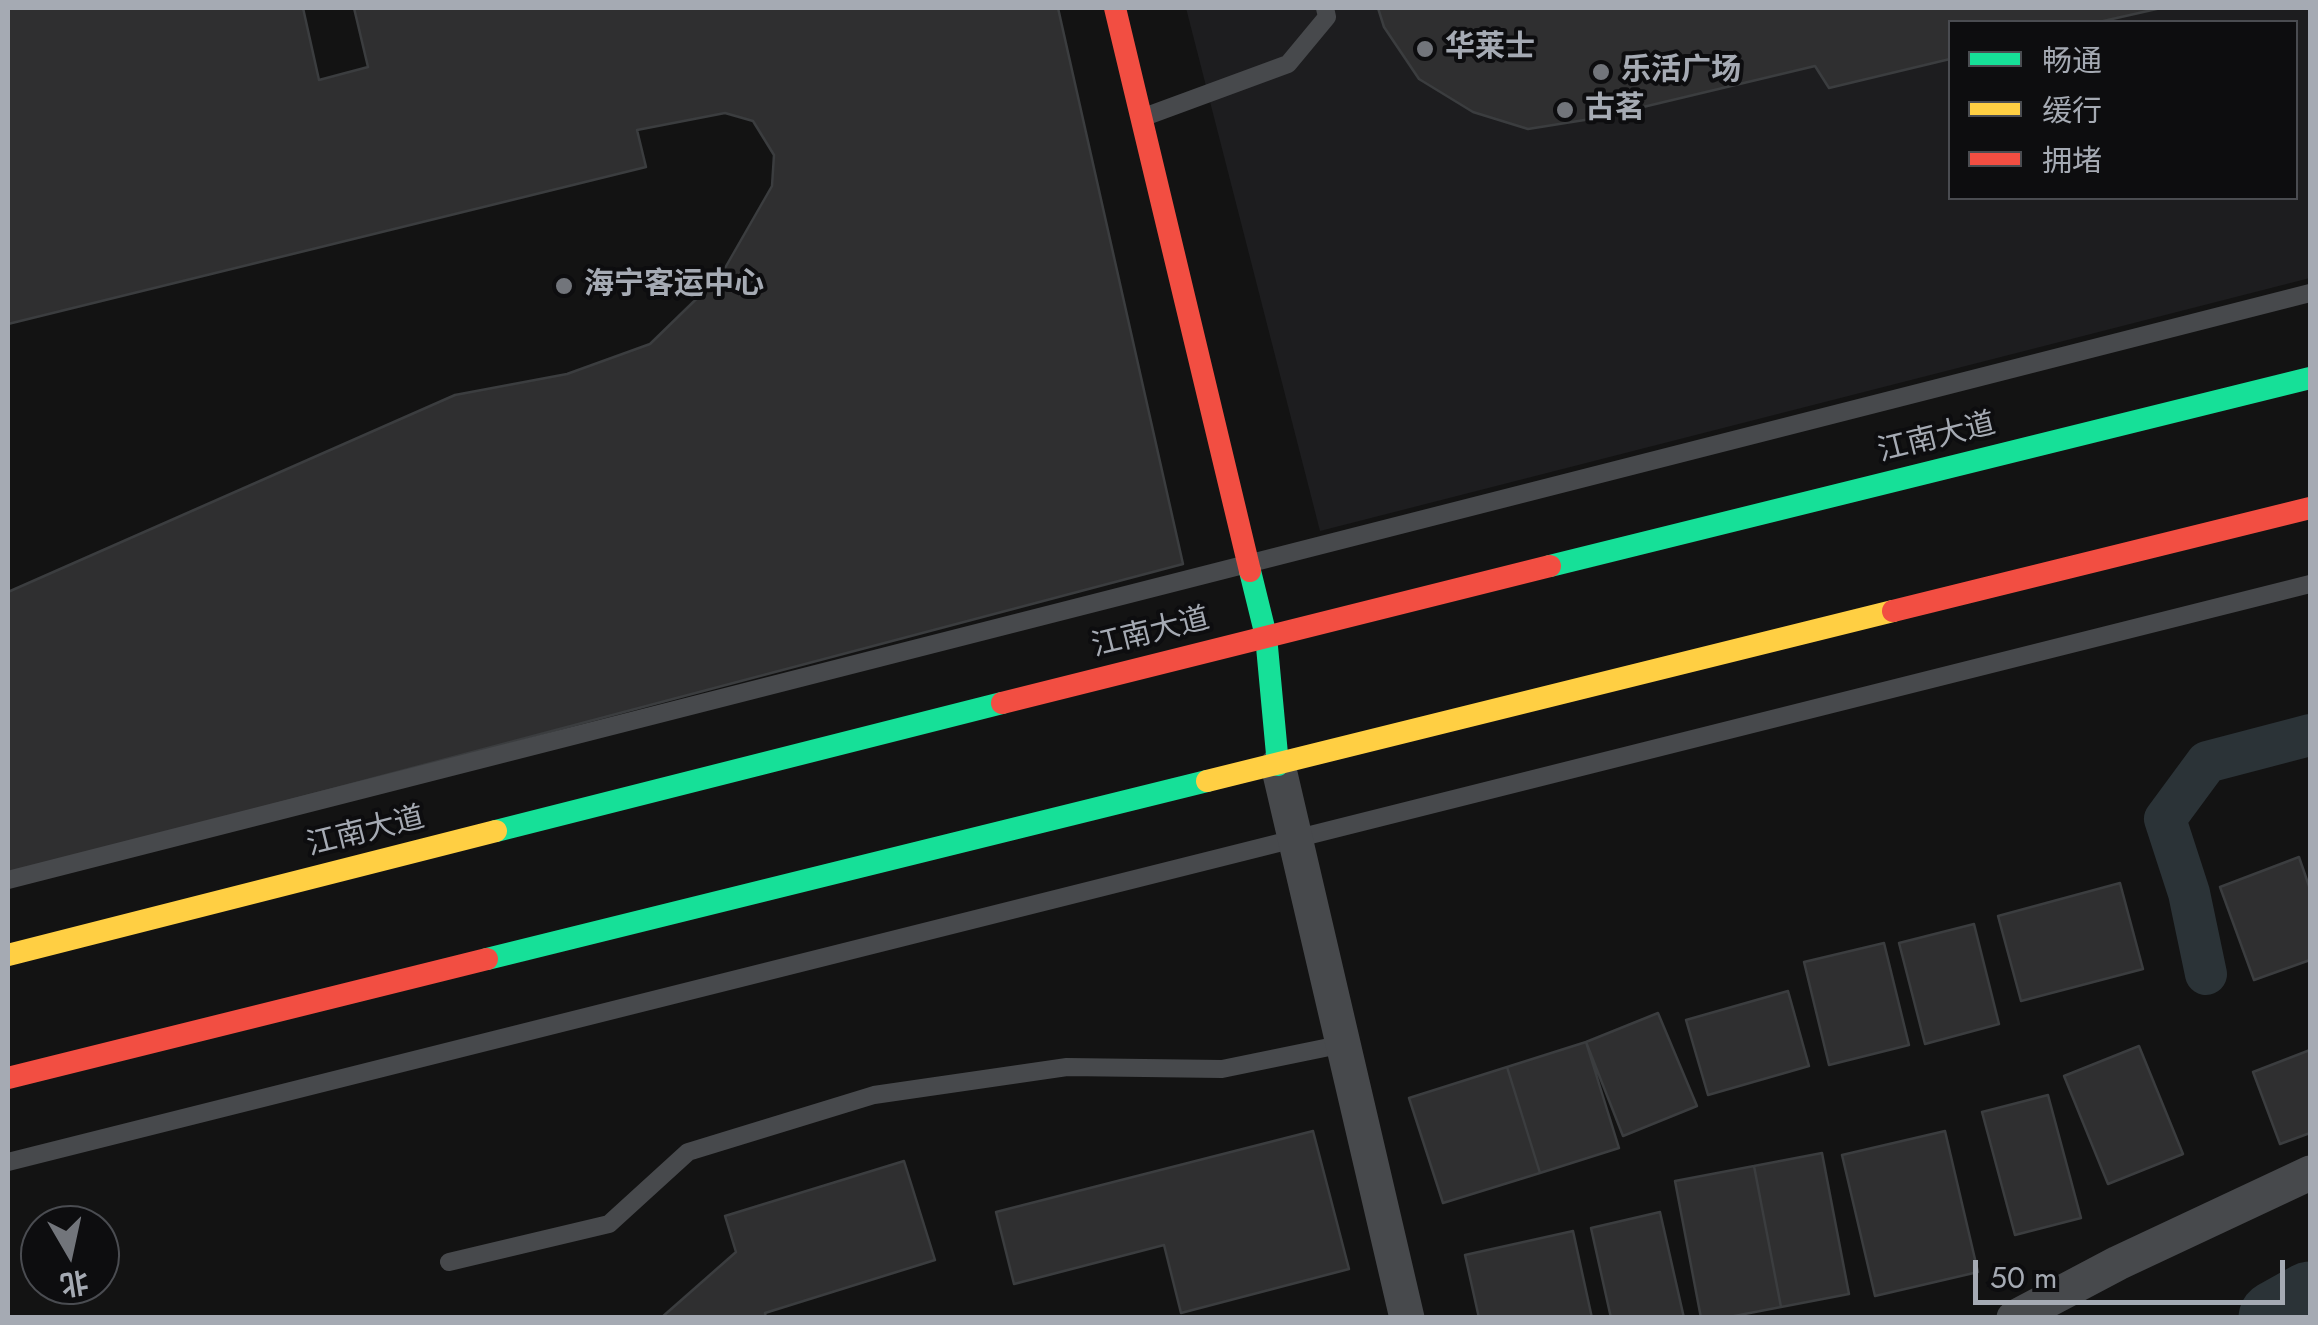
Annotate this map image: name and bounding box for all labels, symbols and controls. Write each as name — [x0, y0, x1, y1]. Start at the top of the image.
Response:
legend — [1948, 20, 2298, 200]
place label: 华莱士 — [1445, 31, 1535, 67]
marker: 华莱士 — [1414, 38, 1436, 60]
text: 畅通 — [2042, 39, 2102, 82]
place label: 乐活广场 — [1621, 54, 1741, 90]
marker: 乐活广场 — [1590, 61, 1612, 83]
text: 缓行 — [2042, 89, 2102, 132]
place label: 古茗 — [1585, 92, 1645, 128]
marker: 古茗 — [1554, 99, 1576, 121]
text: 拥堵 — [2042, 139, 2102, 182]
place label: 海宁客运中心 — [584, 268, 764, 304]
marker: 海宁客运中心 — [553, 275, 575, 297]
street label: 江南大道 — [1874, 407, 2000, 471]
street label: 江南大道 — [1088, 602, 1214, 666]
street label: 江南大道 — [303, 801, 429, 865]
north arrow — [20, 1205, 120, 1305]
scale bar — [1978, 1240, 2290, 1302]
text: 50 m — [1990, 1256, 2057, 1299]
text: 北 — [57, 1261, 92, 1306]

